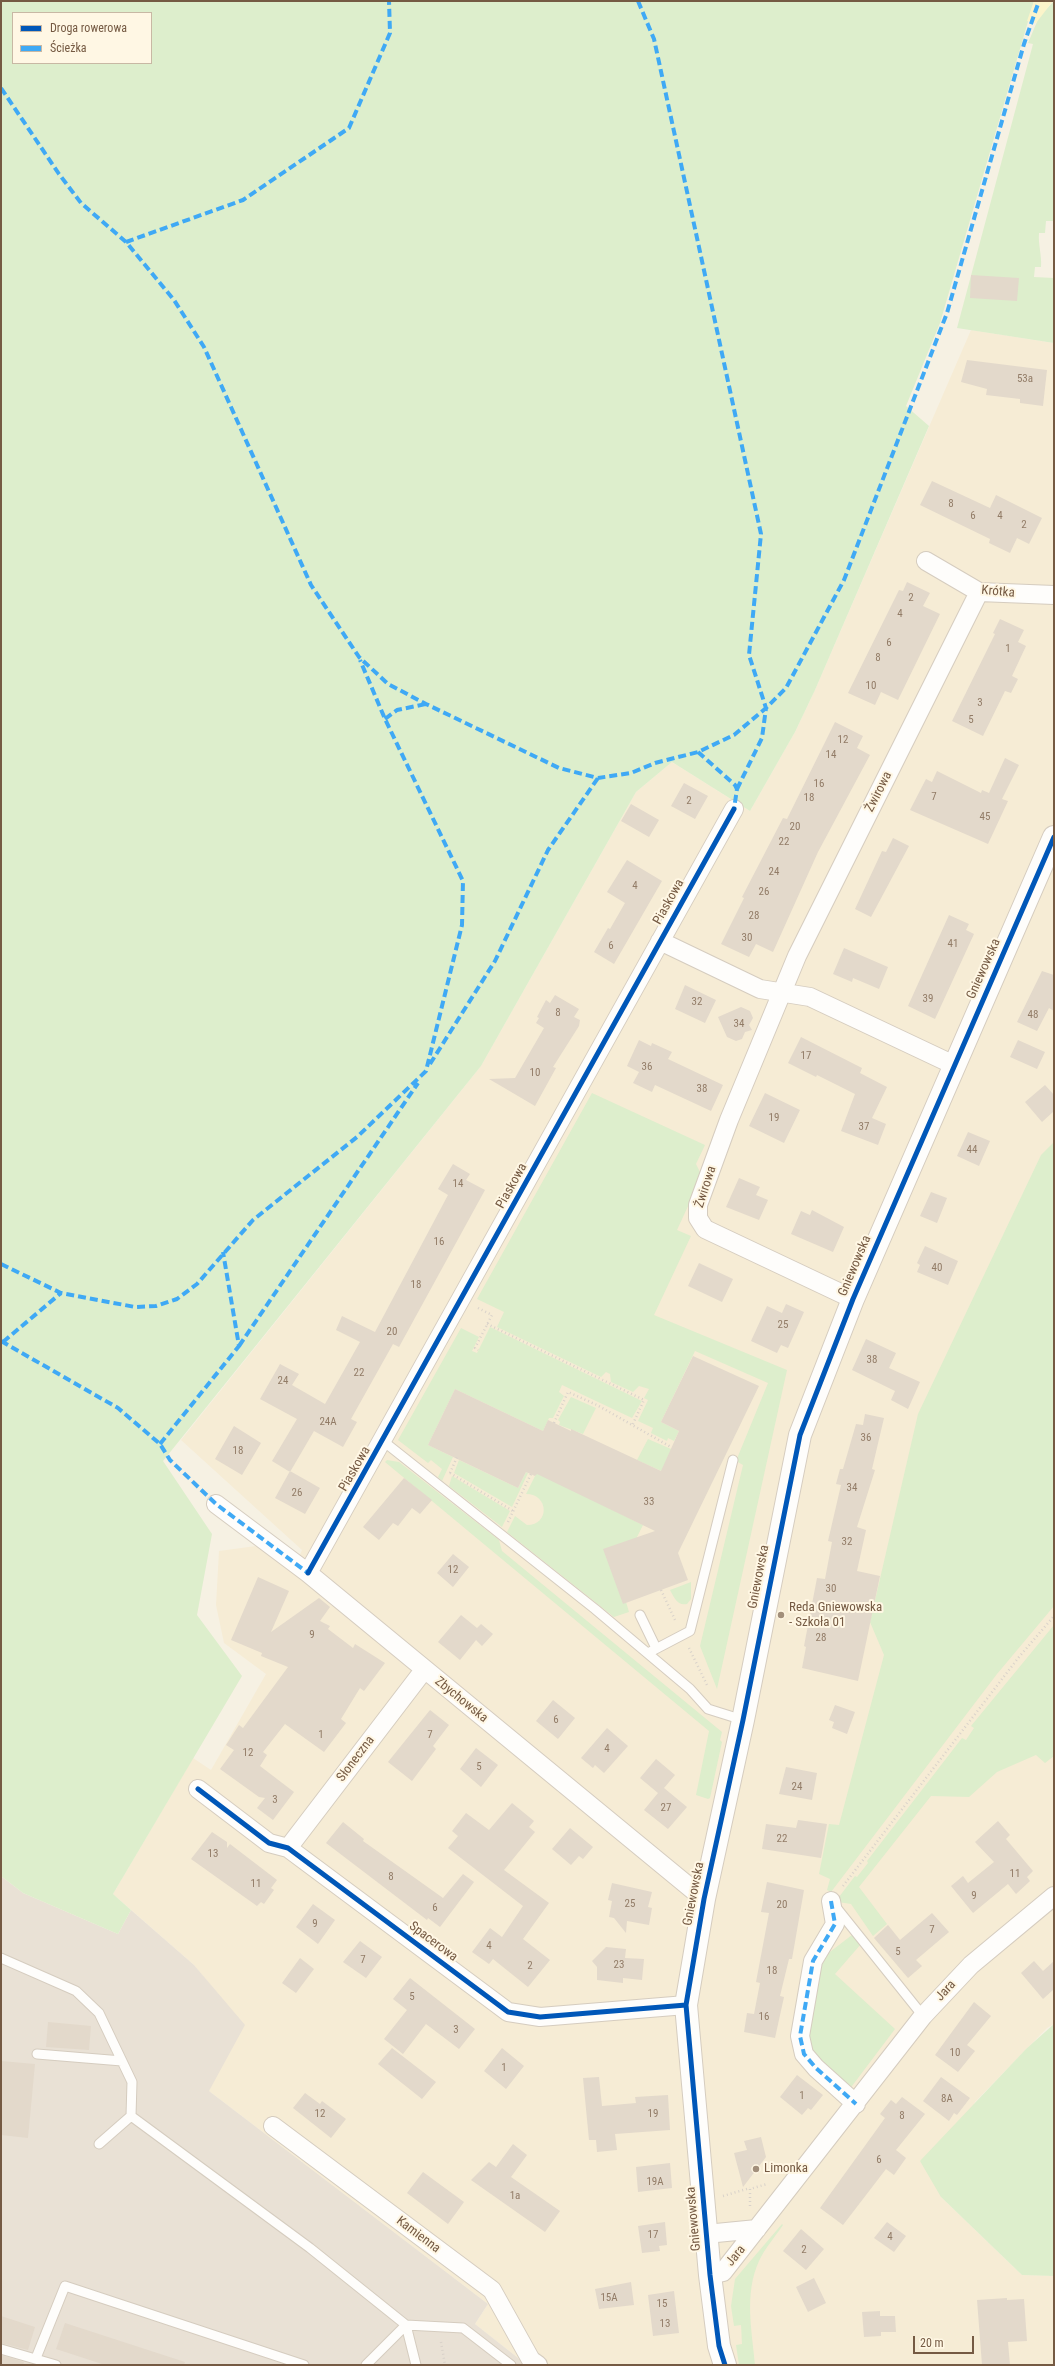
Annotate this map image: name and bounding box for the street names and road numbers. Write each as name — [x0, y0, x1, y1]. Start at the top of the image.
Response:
street label: Krótka — [981, 583, 1015, 601]
street label: Żwirowa — [862, 769, 896, 815]
street label: Piaskowa — [650, 877, 688, 927]
street label: Gniewowska — [964, 936, 1004, 1002]
street label: Piaskowa — [493, 1161, 531, 1211]
street label: Żwirowa — [692, 1164, 720, 1210]
street label: Gniewowska — [835, 1233, 875, 1299]
street label: Piaskowa — [336, 1444, 374, 1494]
street label: Gniewowska — [745, 1544, 773, 1610]
street label: Zbychowska — [431, 1674, 491, 1726]
street label: Słoneczna — [334, 1733, 378, 1785]
street label: Gniewowska — [680, 1861, 708, 1927]
street label: Spacerowa — [406, 1919, 460, 1965]
street label: Jara — [933, 1977, 959, 2005]
street label: Gniewowska — [683, 2186, 705, 2252]
street label: Kamienna — [393, 2213, 443, 2257]
street label: Jara — [723, 2242, 749, 2270]

